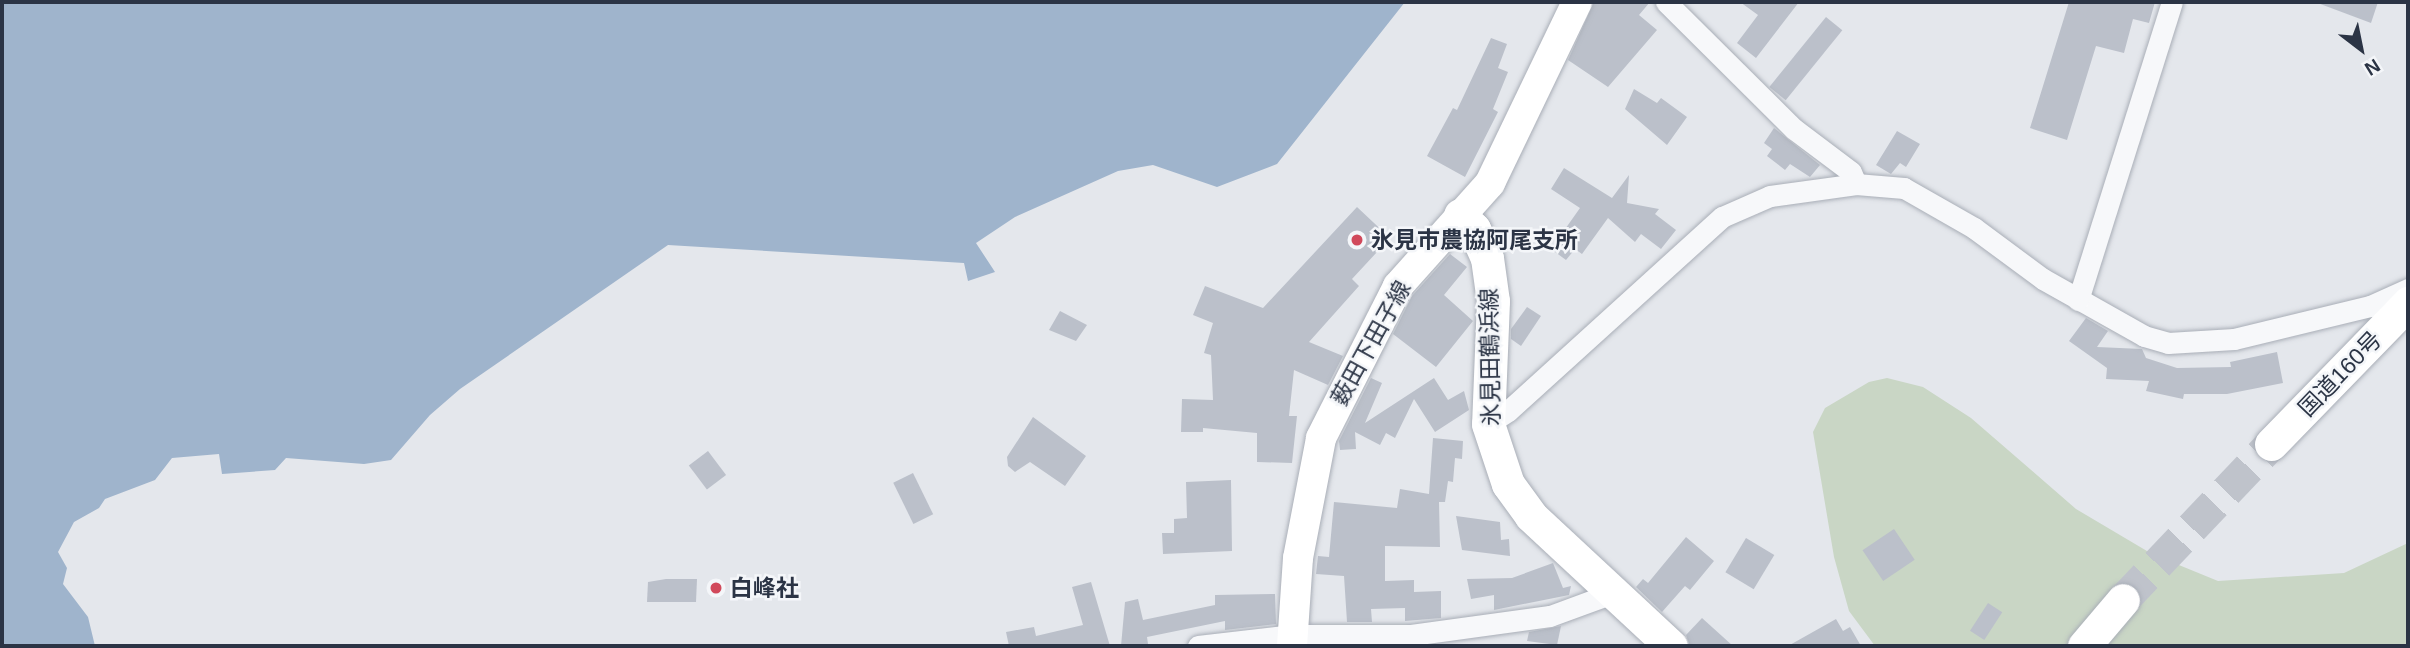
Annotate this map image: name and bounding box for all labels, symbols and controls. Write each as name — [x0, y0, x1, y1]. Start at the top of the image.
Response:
north arrow — [2326, 14, 2396, 84]
text: N — [2361, 55, 2384, 80]
place label: 氷見市農協阿尾支所 — [1371, 226, 1578, 254]
marker: 氷見市農協阿尾支所 — [1349, 232, 1365, 248]
street label: 薮田下田子線 — [1325, 276, 1417, 410]
street label: 氷見田鶴浜線 — [1475, 288, 1505, 426]
street label: 国道160号 — [2293, 326, 2387, 422]
place label: 白峰社 — [730, 574, 799, 602]
marker: 白峰社 — [708, 580, 724, 596]

